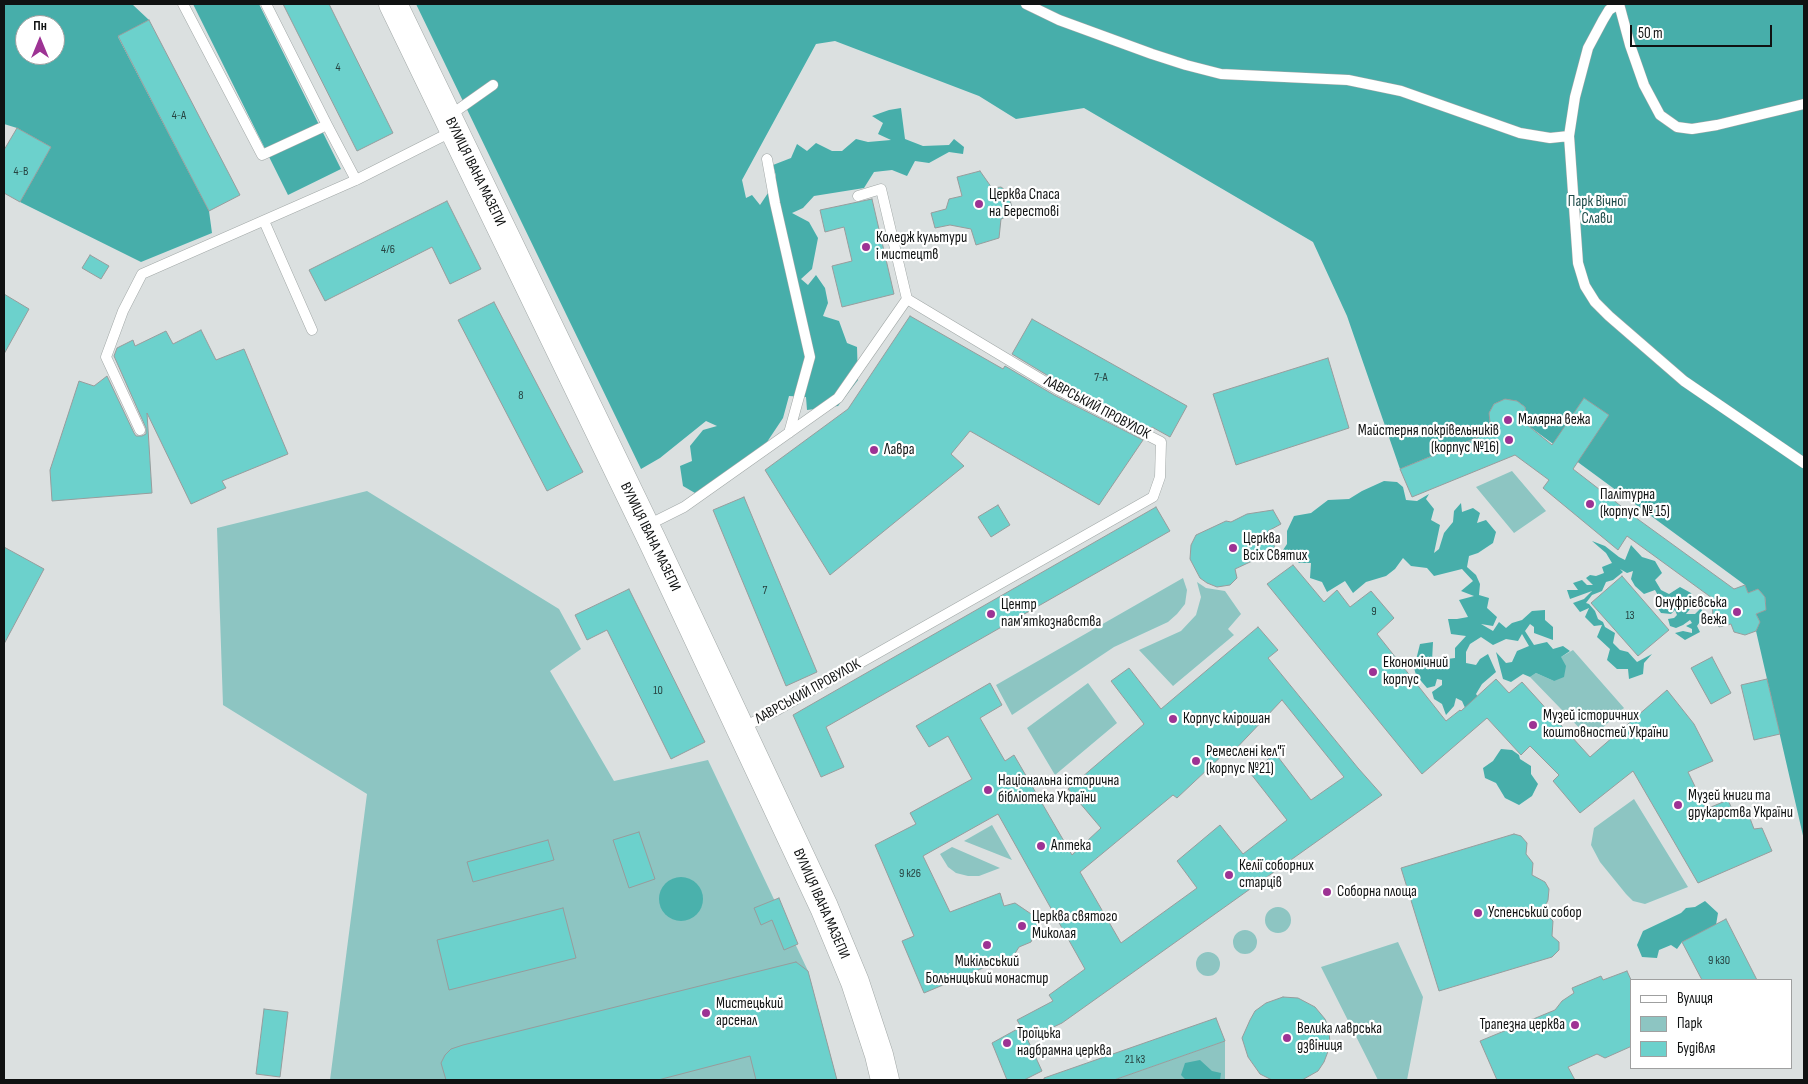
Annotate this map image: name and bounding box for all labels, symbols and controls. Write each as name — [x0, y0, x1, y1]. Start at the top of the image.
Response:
north arrow — [15, 15, 65, 65]
scale bar — [1633, 15, 1776, 47]
text: Пн — [33, 17, 47, 34]
text: 50 m — [1638, 24, 1663, 43]
house number: 4 — [335, 61, 341, 75]
house number: 4-А — [172, 109, 186, 123]
street label: ВУЛИЦЯ ІВАНА МАЗЕПИ — [441, 115, 509, 229]
house number: 4-В — [14, 165, 28, 179]
place label: Церква Спаса на Берестові — [989, 186, 1060, 221]
park label: Парк Вічної Слави — [1568, 193, 1626, 228]
marker: Церква Спаса на Берестові — [973, 198, 985, 210]
place label: Коледж культури і мистецтв — [876, 229, 967, 264]
marker: Коледж культури і мистецтв — [860, 241, 872, 253]
house number: 4/6 — [381, 243, 395, 257]
house number: 7-А — [1094, 371, 1108, 385]
street label: ЛАВРСЬКИЙ ПРОВУЛОК — [1041, 372, 1153, 444]
house number: 8 — [518, 389, 524, 403]
place label: Малярна вежа — [1518, 411, 1591, 429]
marker: Малярна вежа — [1502, 414, 1514, 426]
place label: Майстерня покрівельників (корпус №16) — [1358, 422, 1499, 457]
marker: Майстерня покрівельників (корпус №16) — [1503, 434, 1515, 446]
place label: Лавра — [884, 441, 915, 459]
marker: Лавра — [868, 444, 880, 456]
street label: ВУЛИЦЯ ІВАНА МАЗЕПИ — [616, 480, 684, 594]
place label: Палітурна (корпус № 15) — [1600, 486, 1670, 521]
marker: Палітурна (корпус № 15) — [1584, 498, 1596, 510]
place label: Церква Всіх Святих — [1243, 530, 1307, 565]
marker: Церква Всіх Святих — [1227, 542, 1239, 554]
house number: 7 — [763, 584, 767, 598]
place label: Онуфрієвська вежа — [1655, 594, 1727, 629]
place label: Центр пам'яткознавства — [1001, 596, 1101, 631]
house number: 9 — [1371, 605, 1377, 619]
marker: Онуфрієвська вежа — [1731, 606, 1743, 618]
marker: Центр пам'яткознавства — [985, 608, 997, 620]
house number: 13 — [1625, 609, 1635, 623]
place label: Економічний корпус — [1383, 654, 1448, 689]
street label: ЛАВРСЬКИЙ ПРОВУЛОК — [752, 656, 864, 728]
marker: Економічний корпус — [1367, 666, 1379, 678]
house number: 10 — [653, 684, 663, 698]
place label: Музей історичних коштовностей України — [1543, 707, 1668, 742]
place label: Корпус клірошан — [1183, 710, 1270, 728]
marker: Корпус клірошан — [1167, 713, 1179, 725]
marker: Музей історичних коштовностей України — [1527, 719, 1539, 731]
place label: Ремеслені кел"ї (корпус №21) — [1206, 743, 1284, 778]
marker: Ремеслені кел"ї (корпус №21) — [1190, 755, 1202, 767]
place label: Національна історична бібліотека України — [998, 772, 1119, 807]
marker: Національна історична бібліотека України — [982, 784, 994, 796]
place label: Музей книги та друкарства України — [1688, 787, 1793, 822]
marker: Музей книги та друкарства України — [1672, 799, 1684, 811]
place label: Аптека — [1051, 837, 1091, 855]
marker: Аптека — [1035, 840, 1047, 852]
street label: ВУЛИЦЯ ІВАНА МАЗЕПИ — [789, 846, 853, 962]
place label: Келії соборних старців — [1239, 857, 1314, 892]
house number: 9 к26 — [899, 867, 921, 881]
marker: Келії соборних старців — [1223, 869, 1235, 881]
place label: Соборна площа — [1337, 883, 1417, 901]
marker: Соборна площа — [1321, 886, 1333, 898]
place label: Успенський собор — [1488, 904, 1582, 922]
marker: Успенський собор — [1472, 907, 1484, 919]
place label: Церква святого Миколая — [1032, 908, 1118, 943]
marker: Церква святого Миколая — [1016, 920, 1028, 932]
marker: Микільський Больницький монастир — [981, 939, 993, 951]
place label: Микільський Больницький монастир — [926, 953, 1048, 988]
house number: 9 к30 — [1708, 954, 1730, 968]
legend — [1630, 979, 1793, 1069]
text: Вулиця — [1677, 989, 1713, 1008]
place label: Мистецький арсенал — [716, 995, 783, 1030]
marker: Мистецький арсенал — [700, 1007, 712, 1019]
text: Парк — [1677, 1014, 1702, 1033]
place label: Трапезна церква — [1480, 1016, 1565, 1034]
marker: Трапезна церква — [1569, 1019, 1581, 1031]
place label: Велика лаврська дзвіниця — [1297, 1020, 1382, 1055]
place label: Троїцька надбрамна церква — [1017, 1025, 1111, 1060]
marker: Велика лаврська дзвіниця — [1281, 1032, 1293, 1044]
marker: Троїцька надбрамна церква — [1001, 1037, 1013, 1049]
text: Будівля — [1677, 1039, 1715, 1058]
house number: 21 к3 — [1125, 1053, 1145, 1067]

